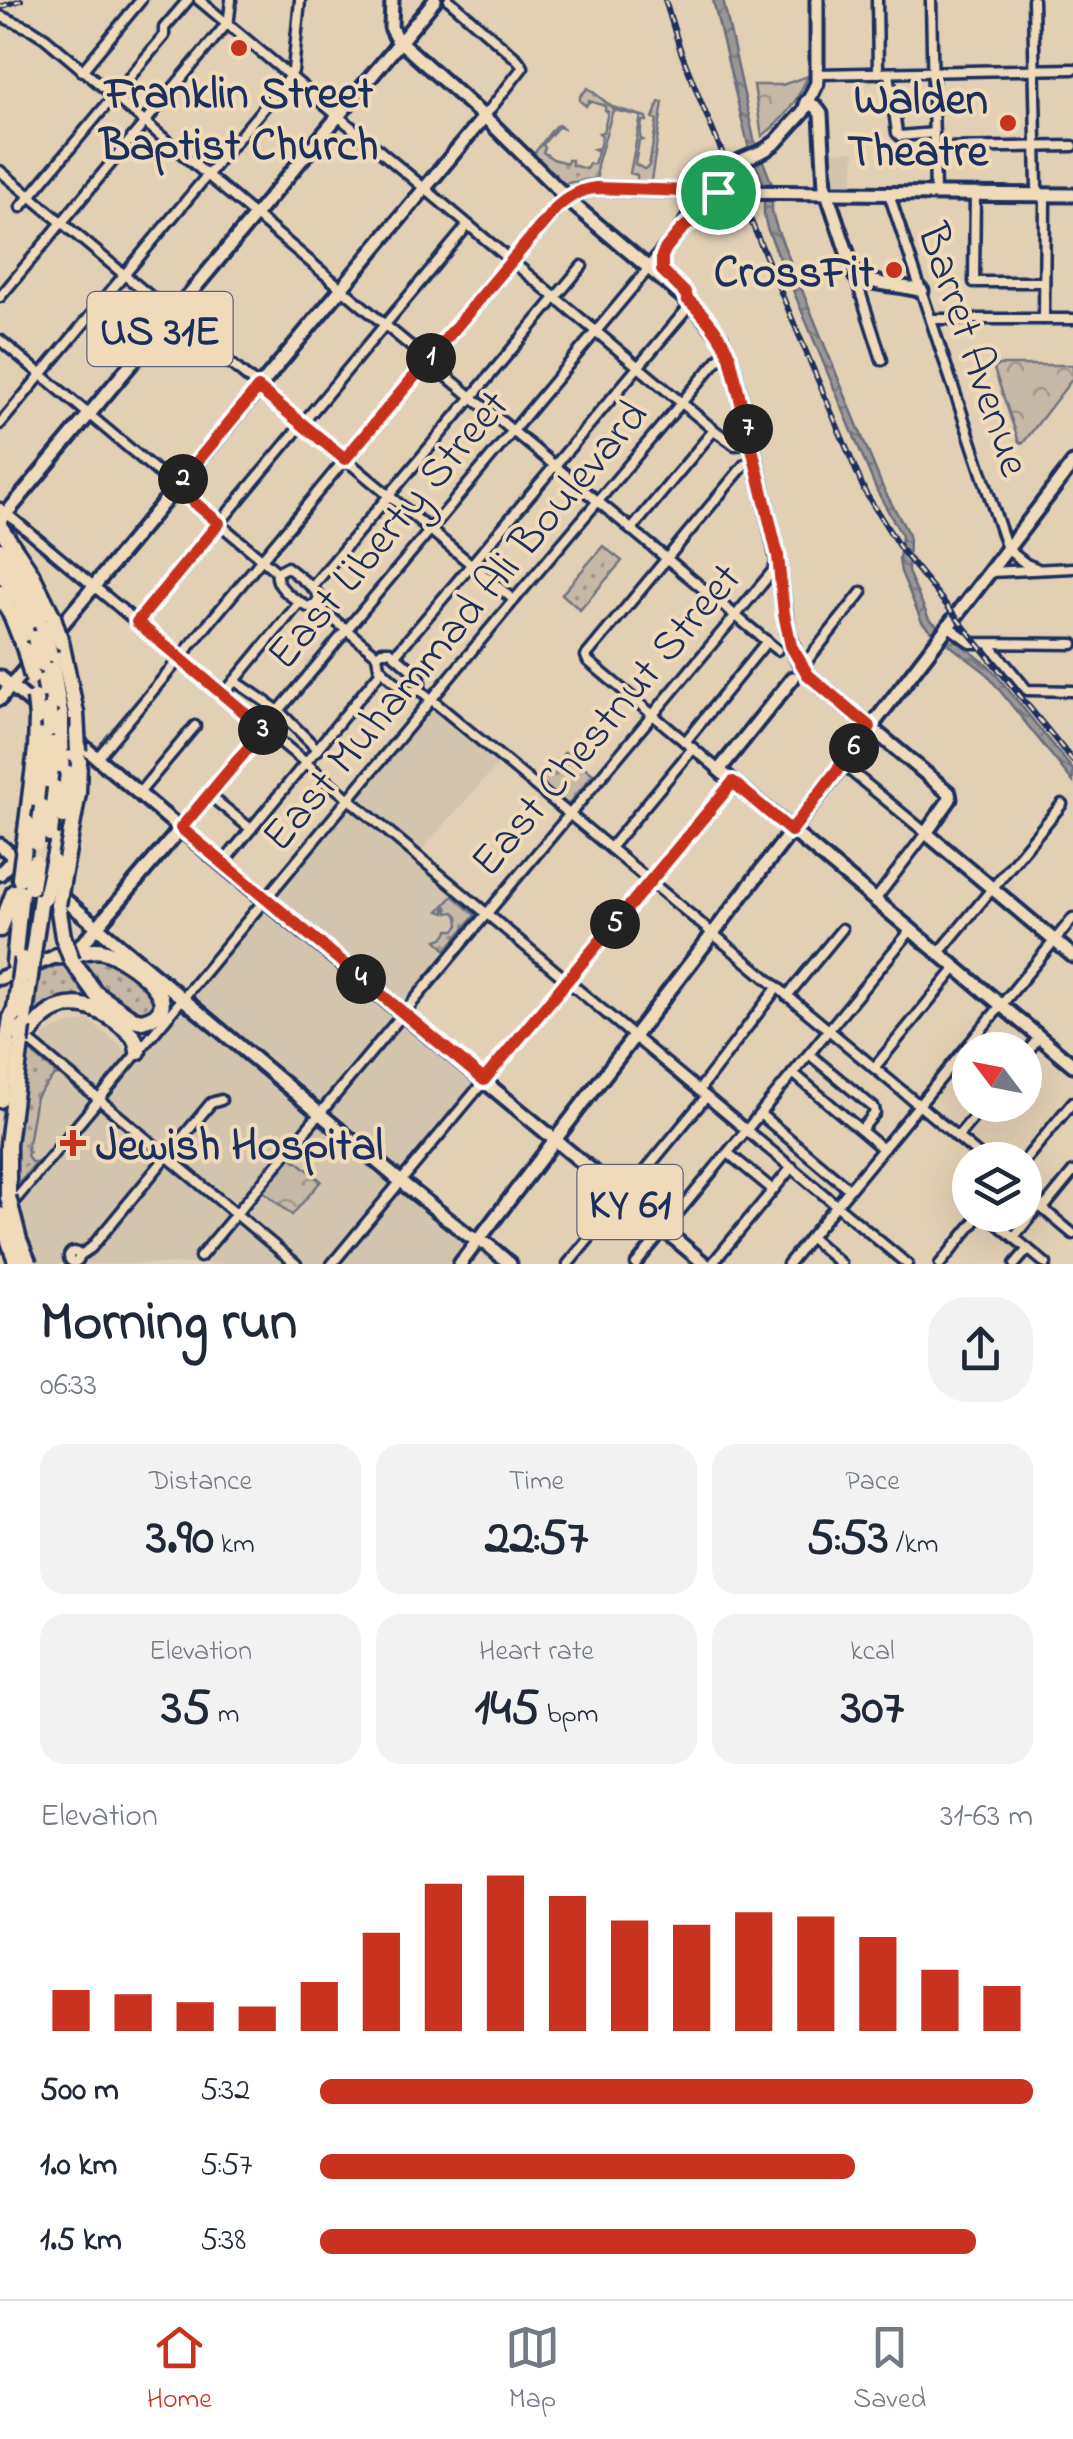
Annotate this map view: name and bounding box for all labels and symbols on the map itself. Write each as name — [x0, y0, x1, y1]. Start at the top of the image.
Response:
marker: Franklin Street Baptist Church — [228, 37, 250, 59]
place label: Franklin Street Baptist Church — [98, 63, 378, 181]
place label: Walden Theatre — [847, 69, 990, 187]
marker: Walden Theatre — [997, 112, 1019, 134]
pin — [676, 150, 761, 235]
street label: Barret Avenue — [897, 214, 1046, 487]
place label: CrossFit — [714, 242, 875, 308]
marker: CrossFit — [883, 259, 905, 281]
road number: US 31E — [88, 292, 232, 366]
pin: 1 — [406, 333, 456, 383]
street label: East Liberty Street — [253, 377, 527, 686]
street label: East Muhammad Ali Boulevard — [247, 387, 666, 868]
pin: 7 — [723, 404, 773, 454]
pin: 2 — [158, 454, 208, 504]
street label: East Chestnut Street — [456, 550, 759, 893]
pin: 3 — [238, 705, 288, 755]
pin: 6 — [829, 723, 879, 773]
pin: 5 — [590, 899, 640, 949]
pin: 4 — [336, 954, 386, 1004]
north arrow — [952, 1032, 1042, 1122]
place label: Jewish Hospital — [96, 1115, 383, 1181]
marker: Jewish Hospital — [60, 1130, 86, 1156]
road number: KY 61 — [578, 1165, 682, 1239]

